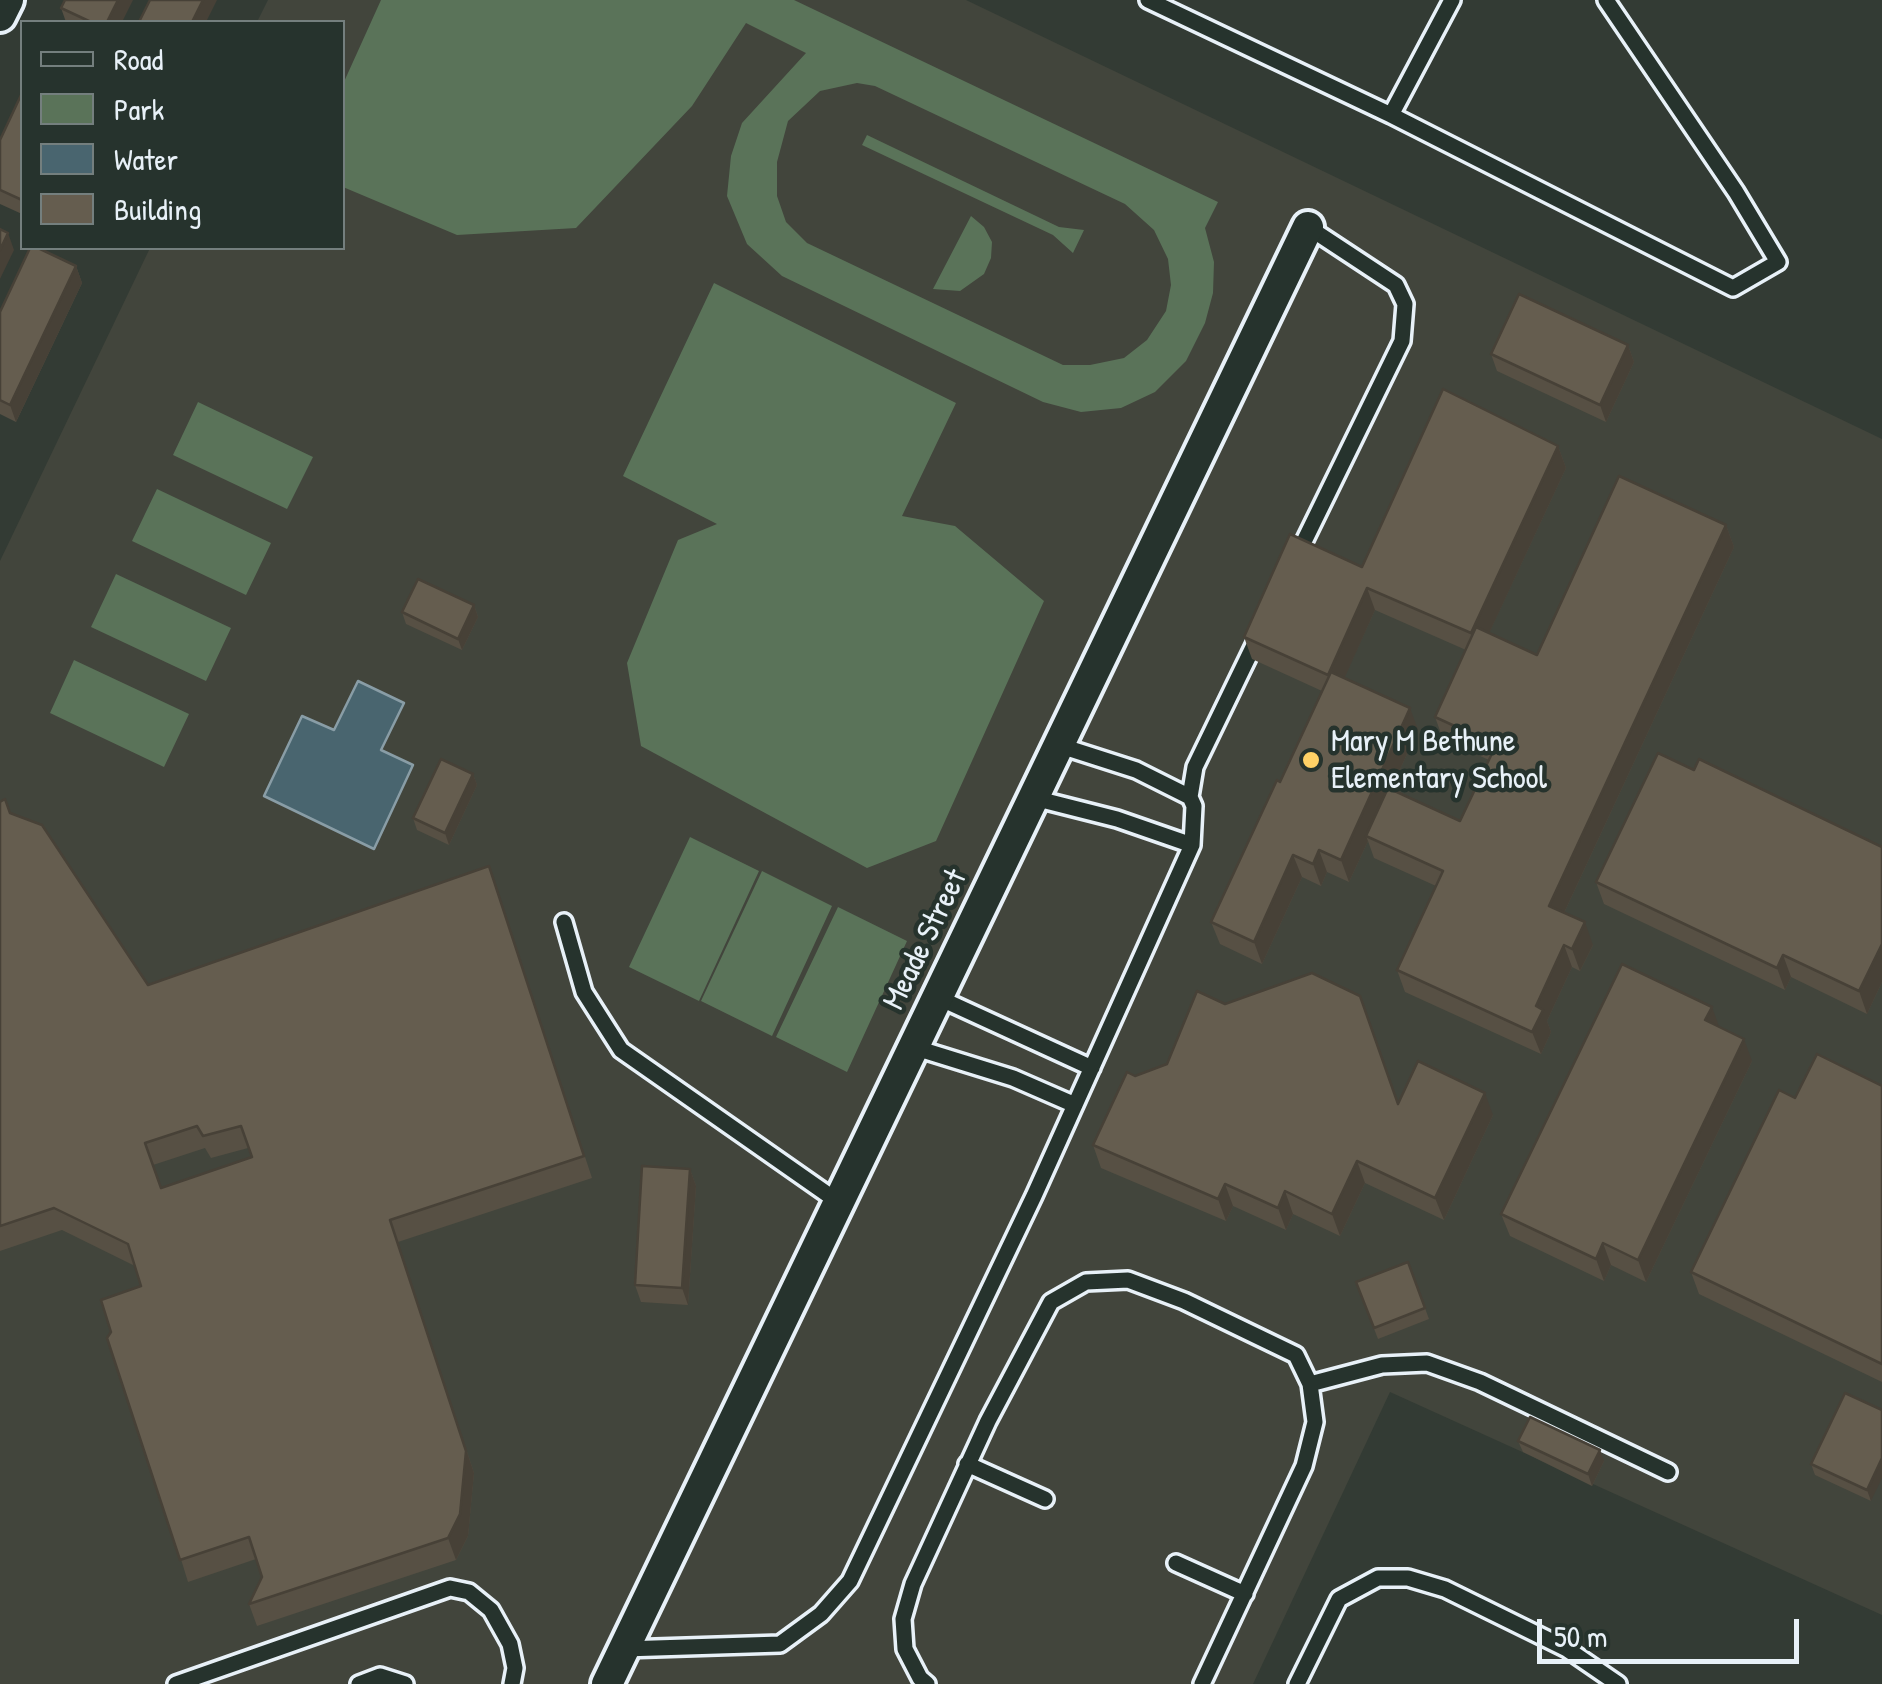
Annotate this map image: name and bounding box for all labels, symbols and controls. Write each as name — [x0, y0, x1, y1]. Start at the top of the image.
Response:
legend — [20, 20, 345, 250]
text: Road — [114, 39, 163, 79]
text: Park — [114, 89, 164, 129]
text: Water — [114, 139, 178, 179]
text: Building — [114, 189, 201, 229]
place label: Mary M Bethune Elementary School — [1331, 723, 1547, 798]
marker: Mary M Bethune Elementary School — [1300, 749, 1322, 771]
street label: Meade Street — [876, 864, 976, 1016]
scale bar — [1542, 1599, 1804, 1661]
text: 50 m — [1554, 1616, 1607, 1656]

